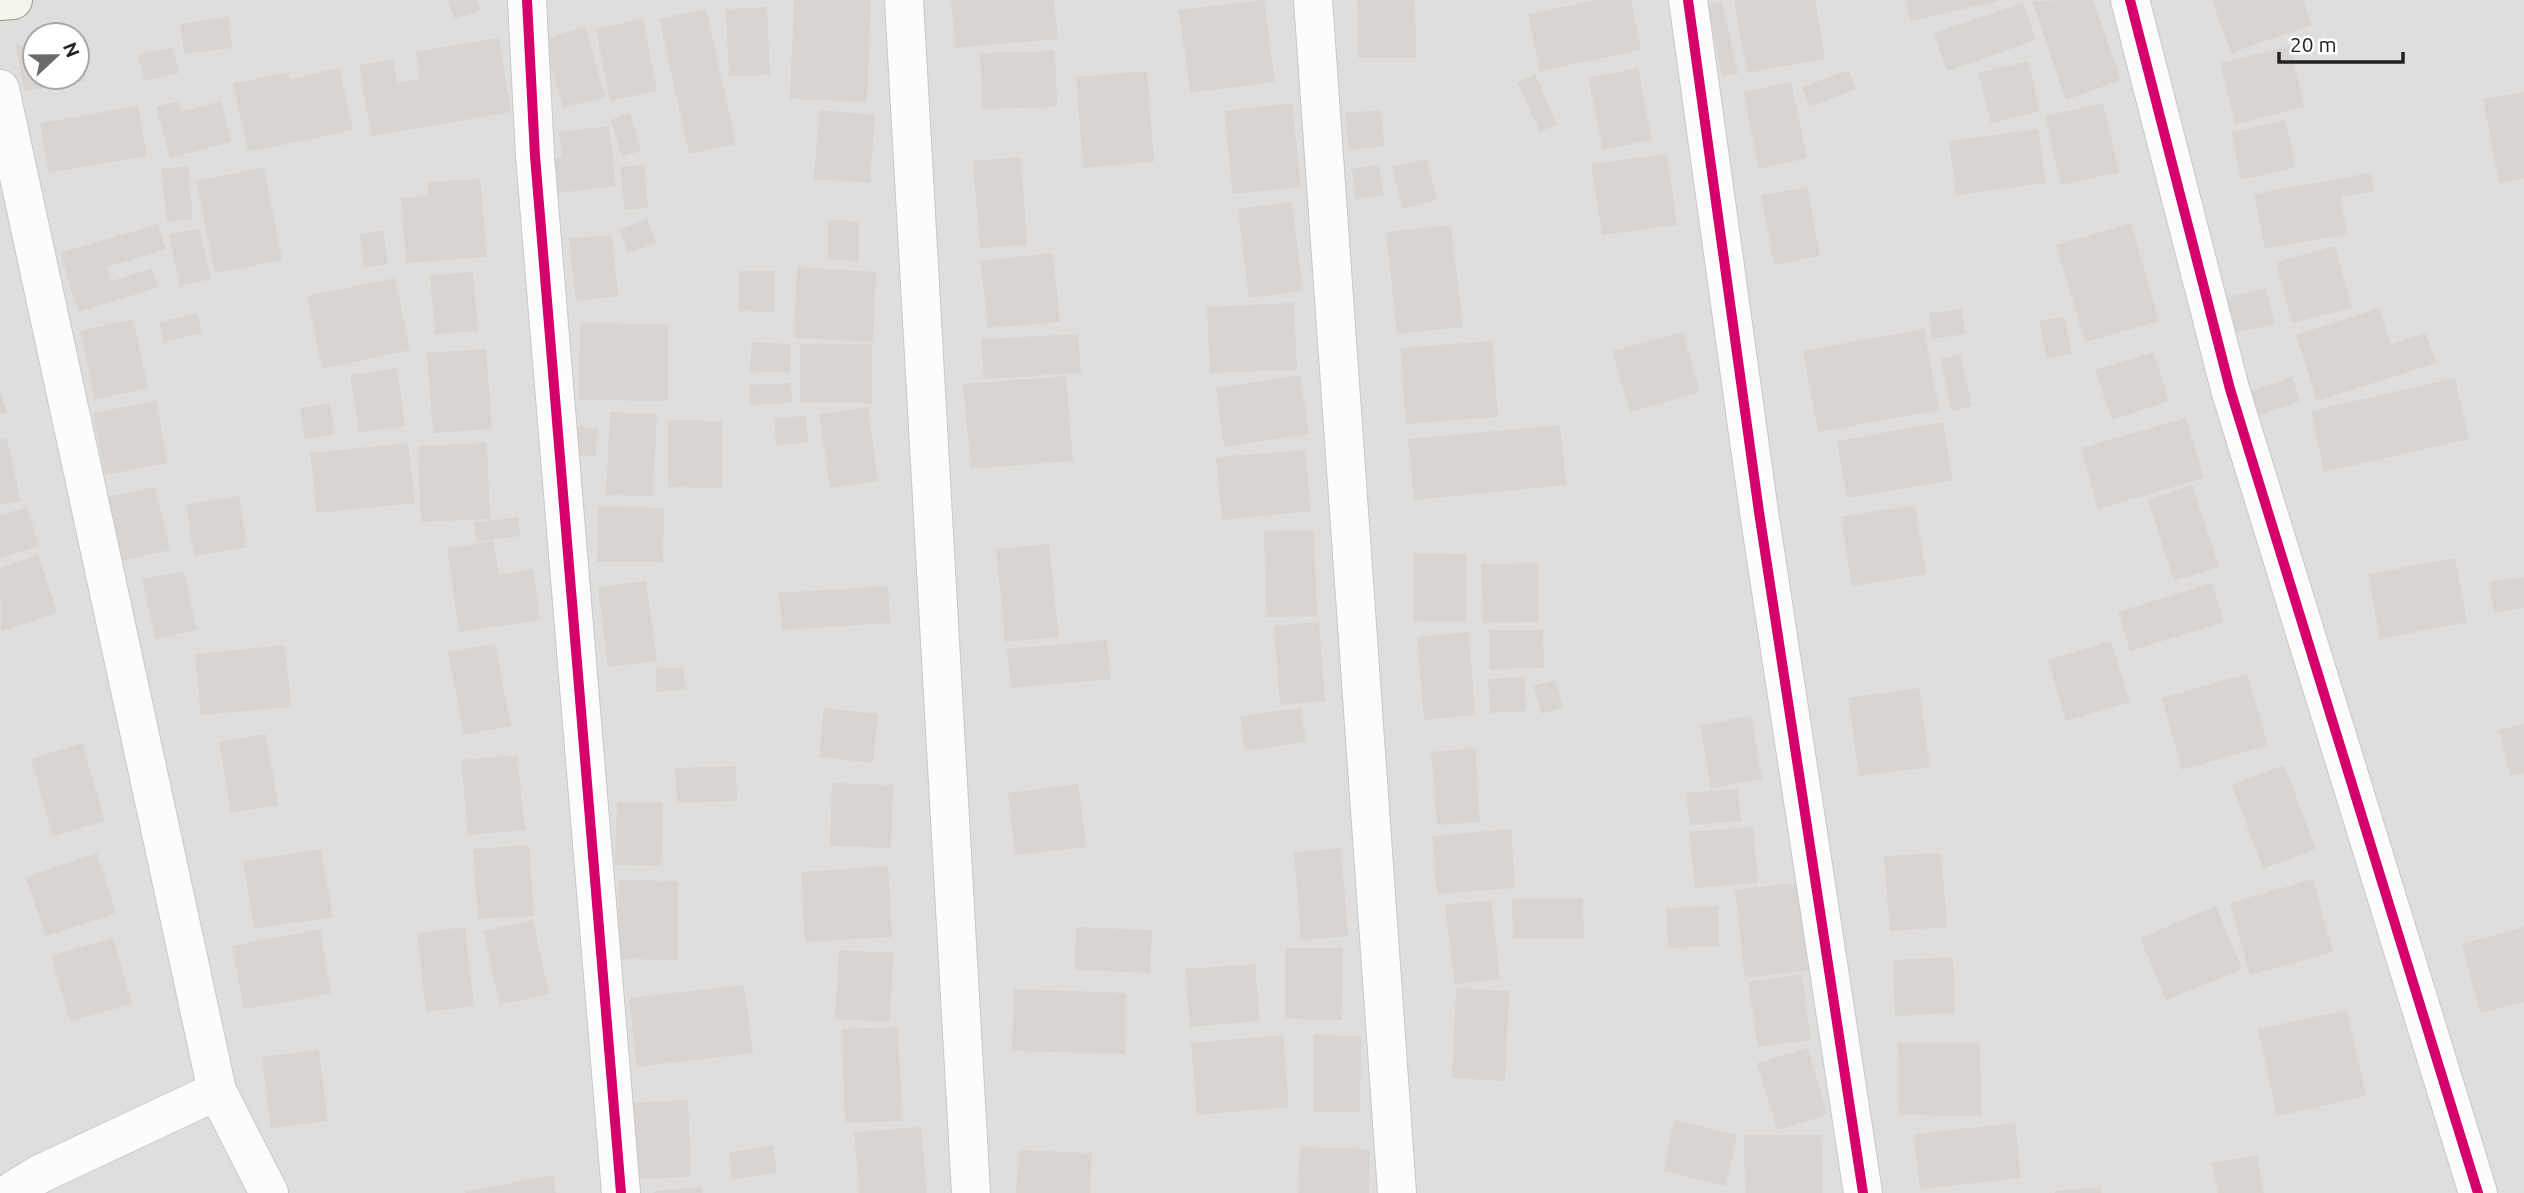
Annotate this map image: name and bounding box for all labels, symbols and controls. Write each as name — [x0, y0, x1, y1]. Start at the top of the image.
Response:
north arrow — [21, 21, 91, 91]
scale bar — [2279, 21, 2403, 65]
text: 20 m — [2290, 32, 2337, 56]
text: N — [59, 39, 85, 60]

